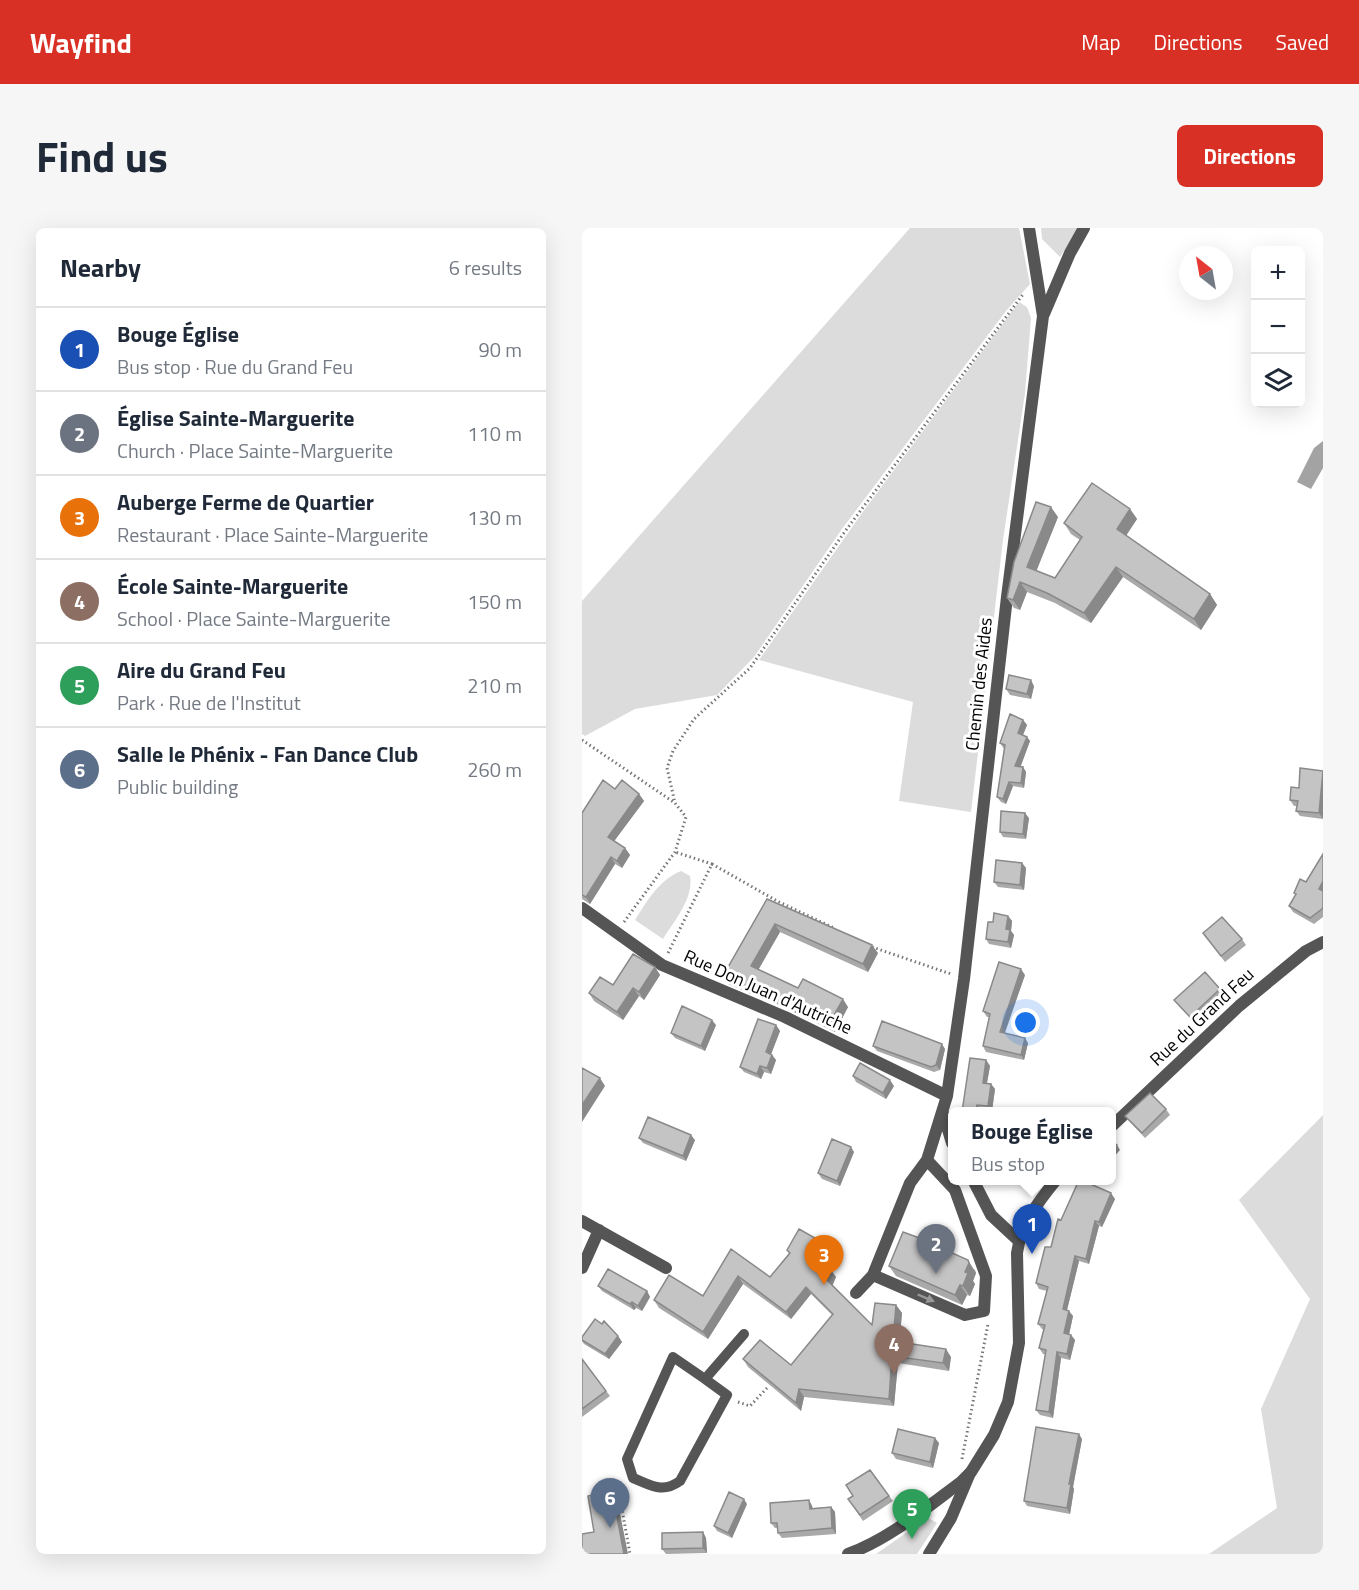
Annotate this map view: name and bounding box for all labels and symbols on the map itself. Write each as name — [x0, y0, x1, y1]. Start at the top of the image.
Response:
north arrow — [1179, 246, 1233, 300]
street label: Chemin des Aides — [958, 616, 999, 752]
street label: Rue Don Juan d'Autriche — [680, 942, 857, 1041]
street label: Rue du Grand Feu — [1143, 961, 1260, 1072]
your location — [1011, 1008, 1040, 1037]
pin: 1 — [1012, 1204, 1052, 1254]
pin: 2 — [916, 1224, 956, 1274]
pin: 3 — [804, 1236, 844, 1285]
one-way arrow — [918, 1293, 936, 1303]
pin: 4 — [874, 1324, 914, 1374]
pin: 6 — [591, 1478, 630, 1528]
pin: 5 — [892, 1490, 932, 1539]

